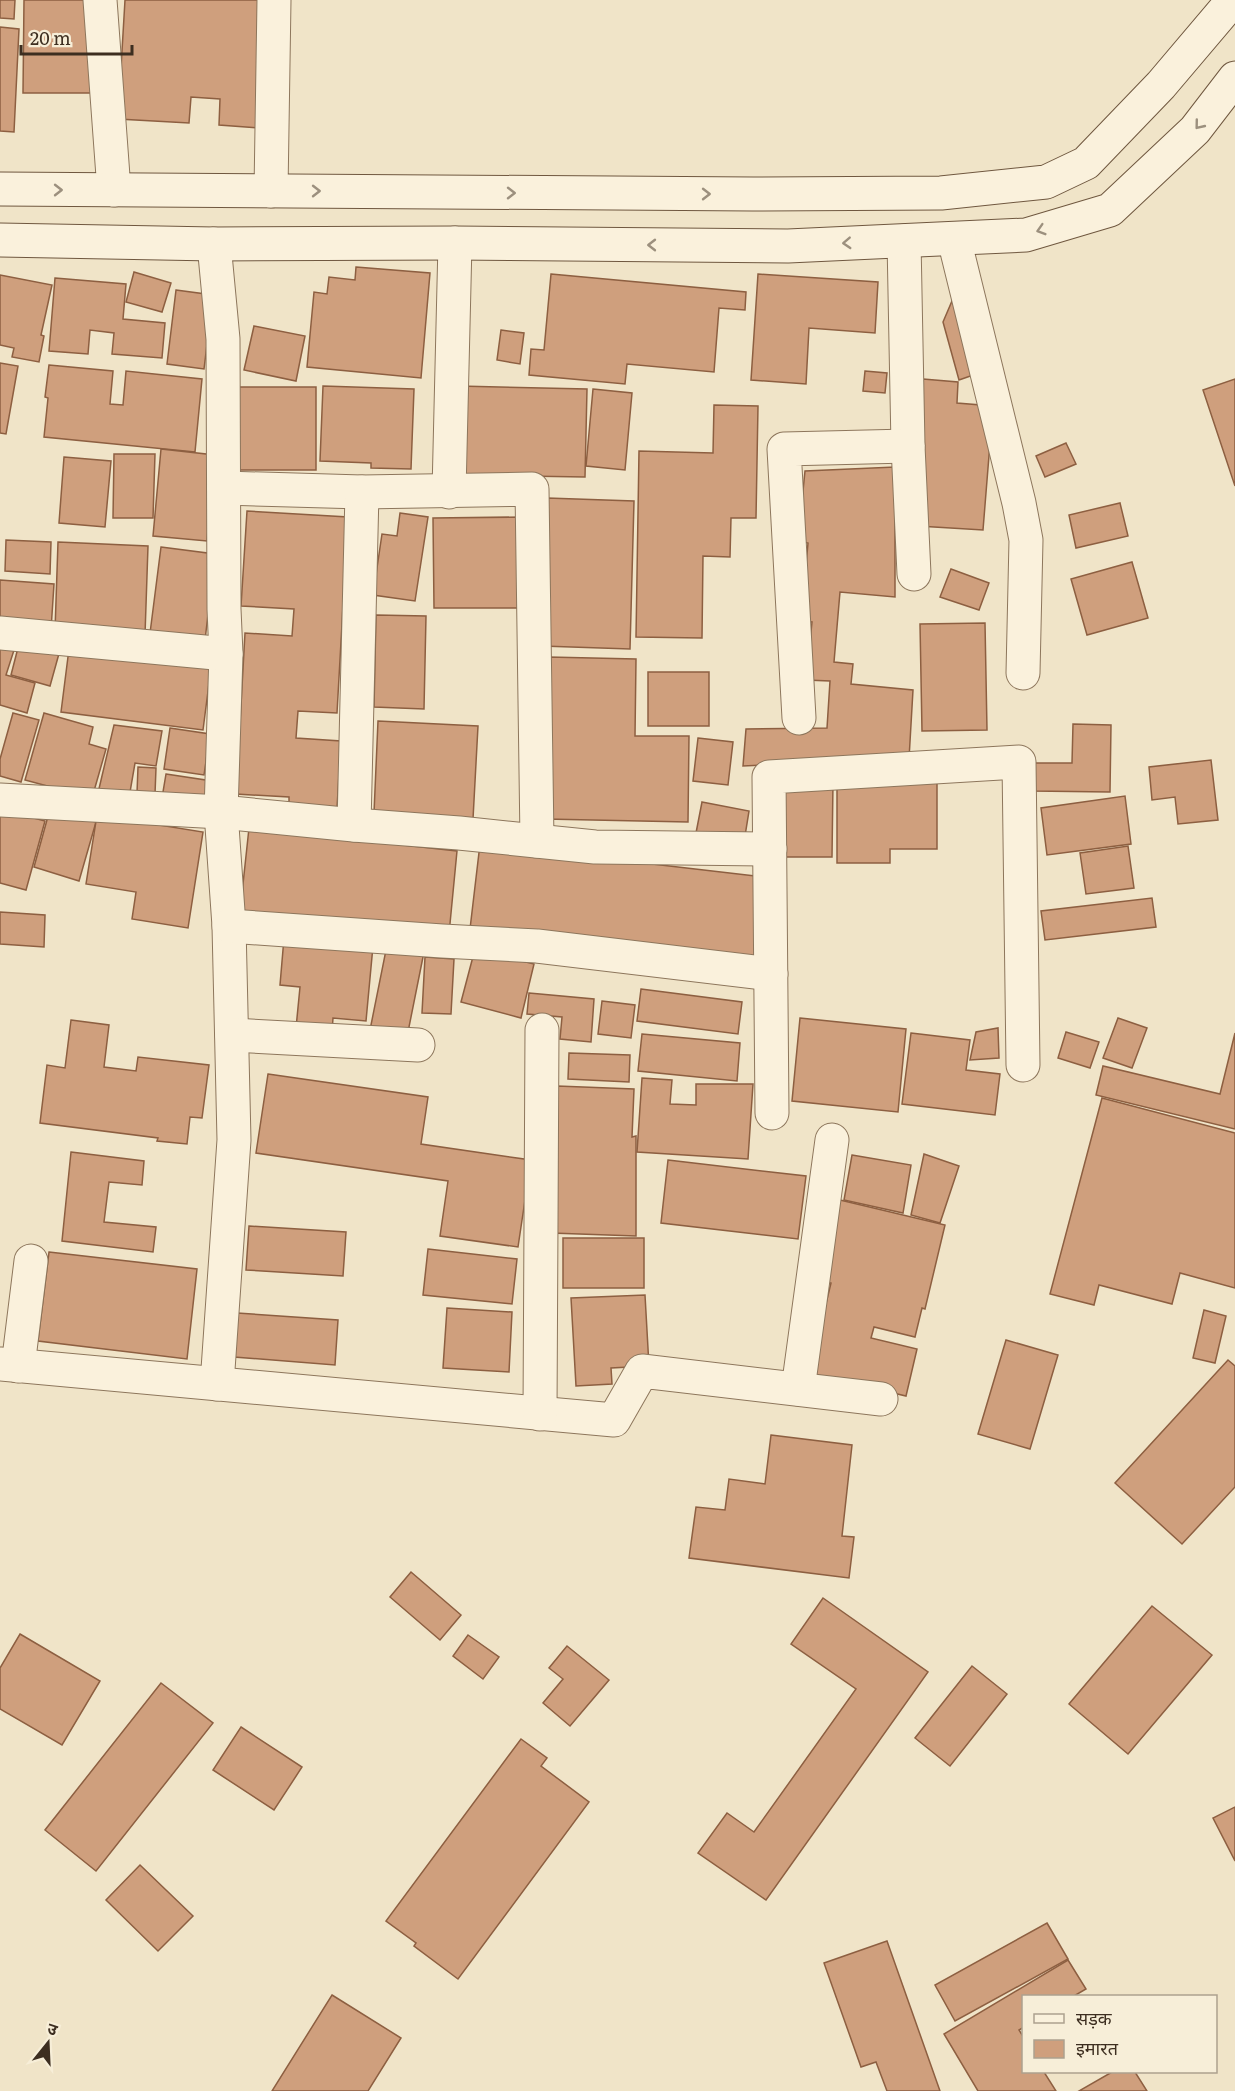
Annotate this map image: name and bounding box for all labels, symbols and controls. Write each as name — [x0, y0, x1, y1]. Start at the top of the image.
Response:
scale bar — [21, 18, 132, 56]
text: 20 m — [30, 24, 71, 51]
one-way arrow — [1195, 118, 1206, 129]
one-way arrow — [54, 184, 63, 196]
one-way arrow — [312, 185, 321, 197]
one-way arrow — [507, 187, 516, 199]
one-way arrow — [702, 188, 711, 200]
one-way arrow — [1036, 223, 1047, 235]
one-way arrow — [843, 237, 852, 250]
one-way arrow — [648, 239, 657, 251]
legend — [1022, 1995, 1217, 2073]
text: सड़क — [1076, 2004, 1113, 2031]
north arrow — [18, 2013, 78, 2073]
text: उ — [45, 2015, 62, 2041]
text: इमारत — [1076, 2034, 1119, 2061]

